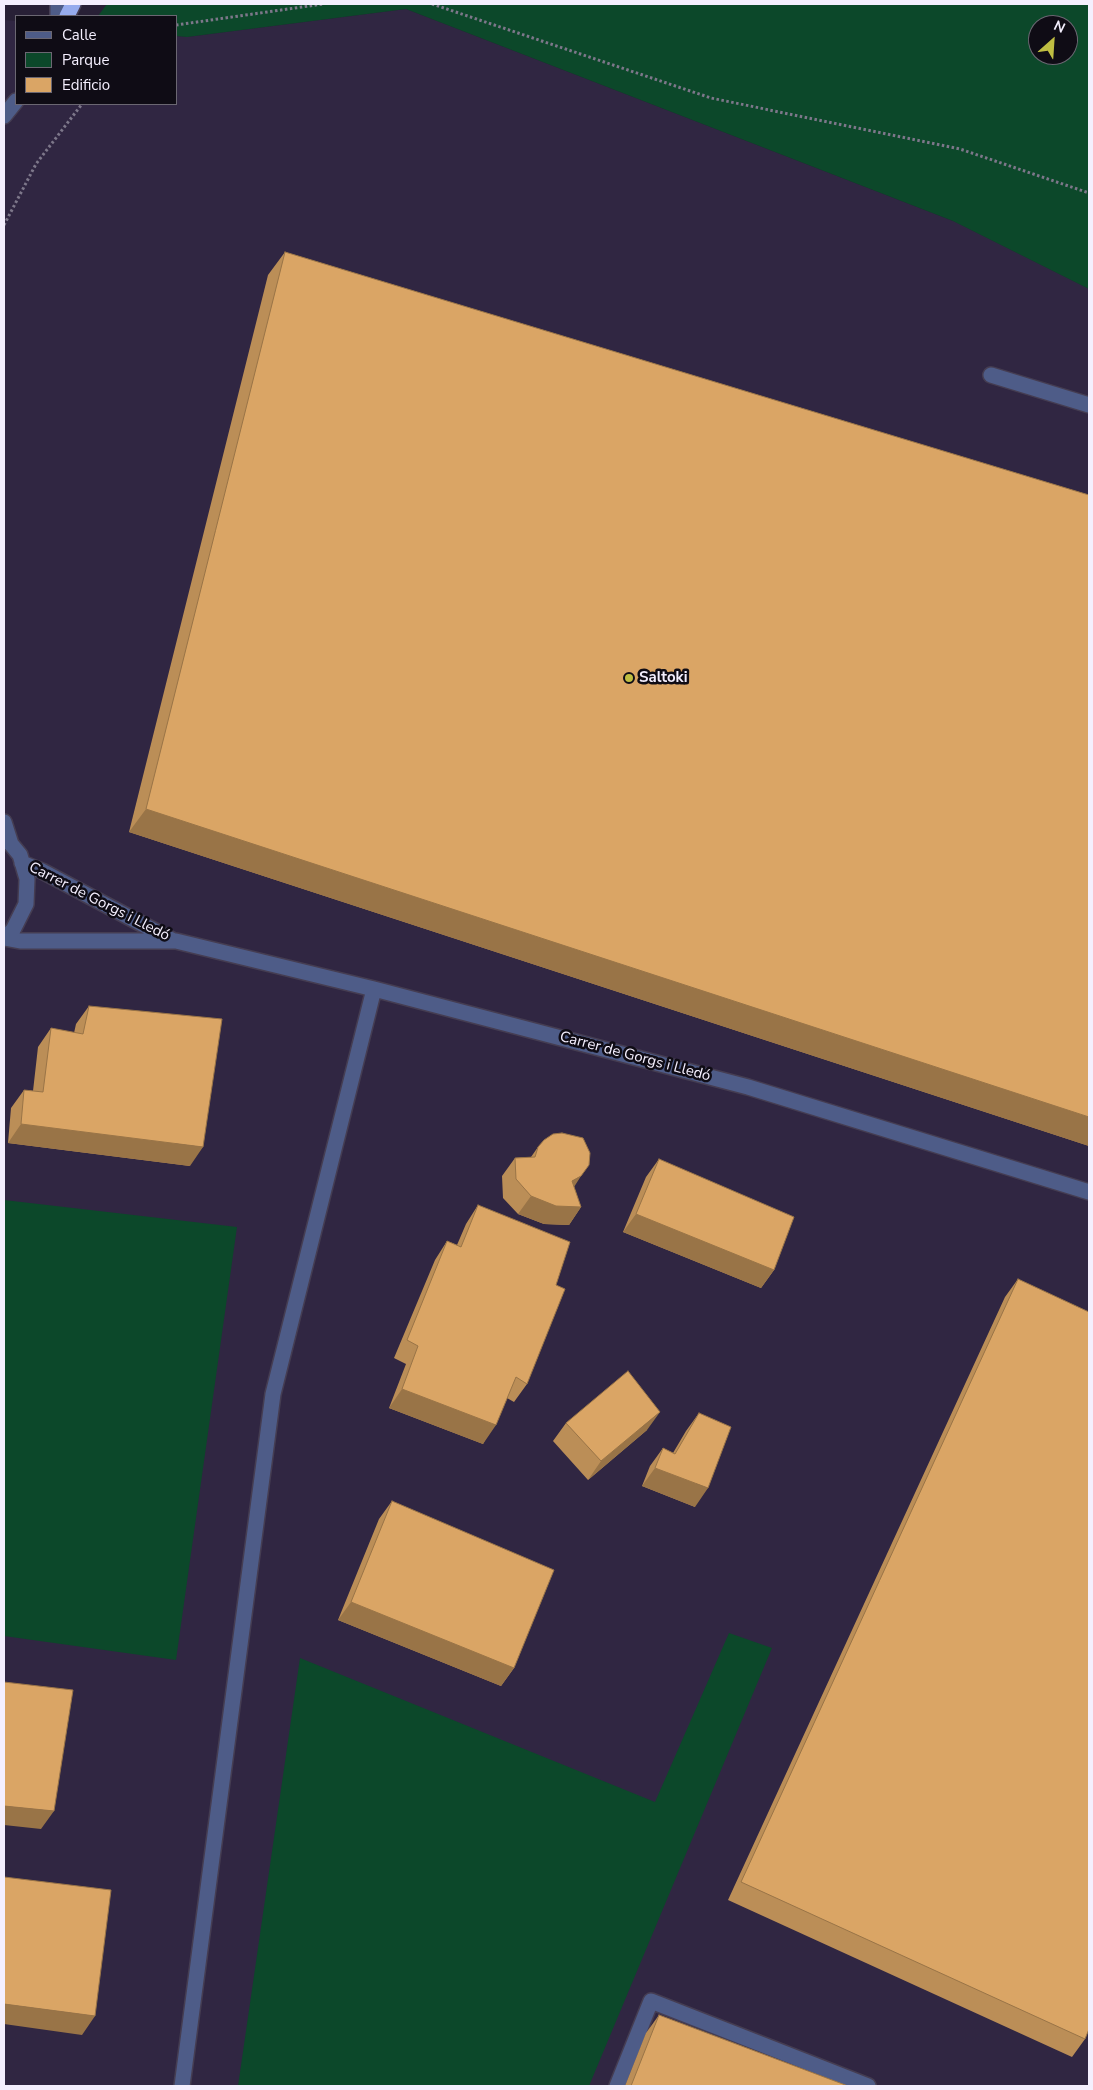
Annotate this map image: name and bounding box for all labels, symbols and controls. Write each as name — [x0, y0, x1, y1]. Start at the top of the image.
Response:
legend — [15, 15, 178, 105]
north arrow — [1028, 15, 1078, 65]
text: N — [1050, 16, 1068, 38]
text: Calle — [62, 25, 97, 45]
text: Parque — [62, 50, 110, 70]
text: Edificio — [62, 75, 110, 95]
place label: Saltoki — [639, 669, 687, 687]
marker: Saltoki — [623, 672, 635, 684]
street label: Carrer de Gorgs i Lledó — [26, 859, 172, 945]
street label: Carrer de Gorgs i Lledó — [558, 1028, 712, 1086]

